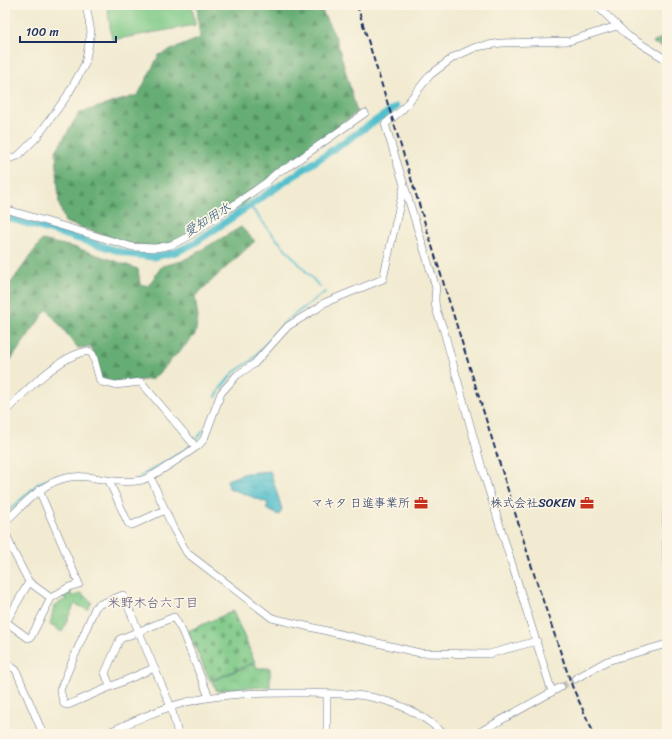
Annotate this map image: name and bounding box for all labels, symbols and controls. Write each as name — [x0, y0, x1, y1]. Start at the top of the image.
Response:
scale bar — [20, 18, 116, 44]
text: 100 m — [26, 21, 59, 43]
water label: 愛知用水 — [179, 196, 235, 243]
place label: マキタ 日進事業所 — [311, 492, 410, 514]
place label: 株式会社SOKEN — [490, 492, 577, 514]
office icon: マキタ 日進事業所 — [413, 495, 429, 511]
office icon: 株式会社SOKEN — [579, 495, 595, 511]
district label: 米野木台六丁目 — [107, 591, 199, 614]

